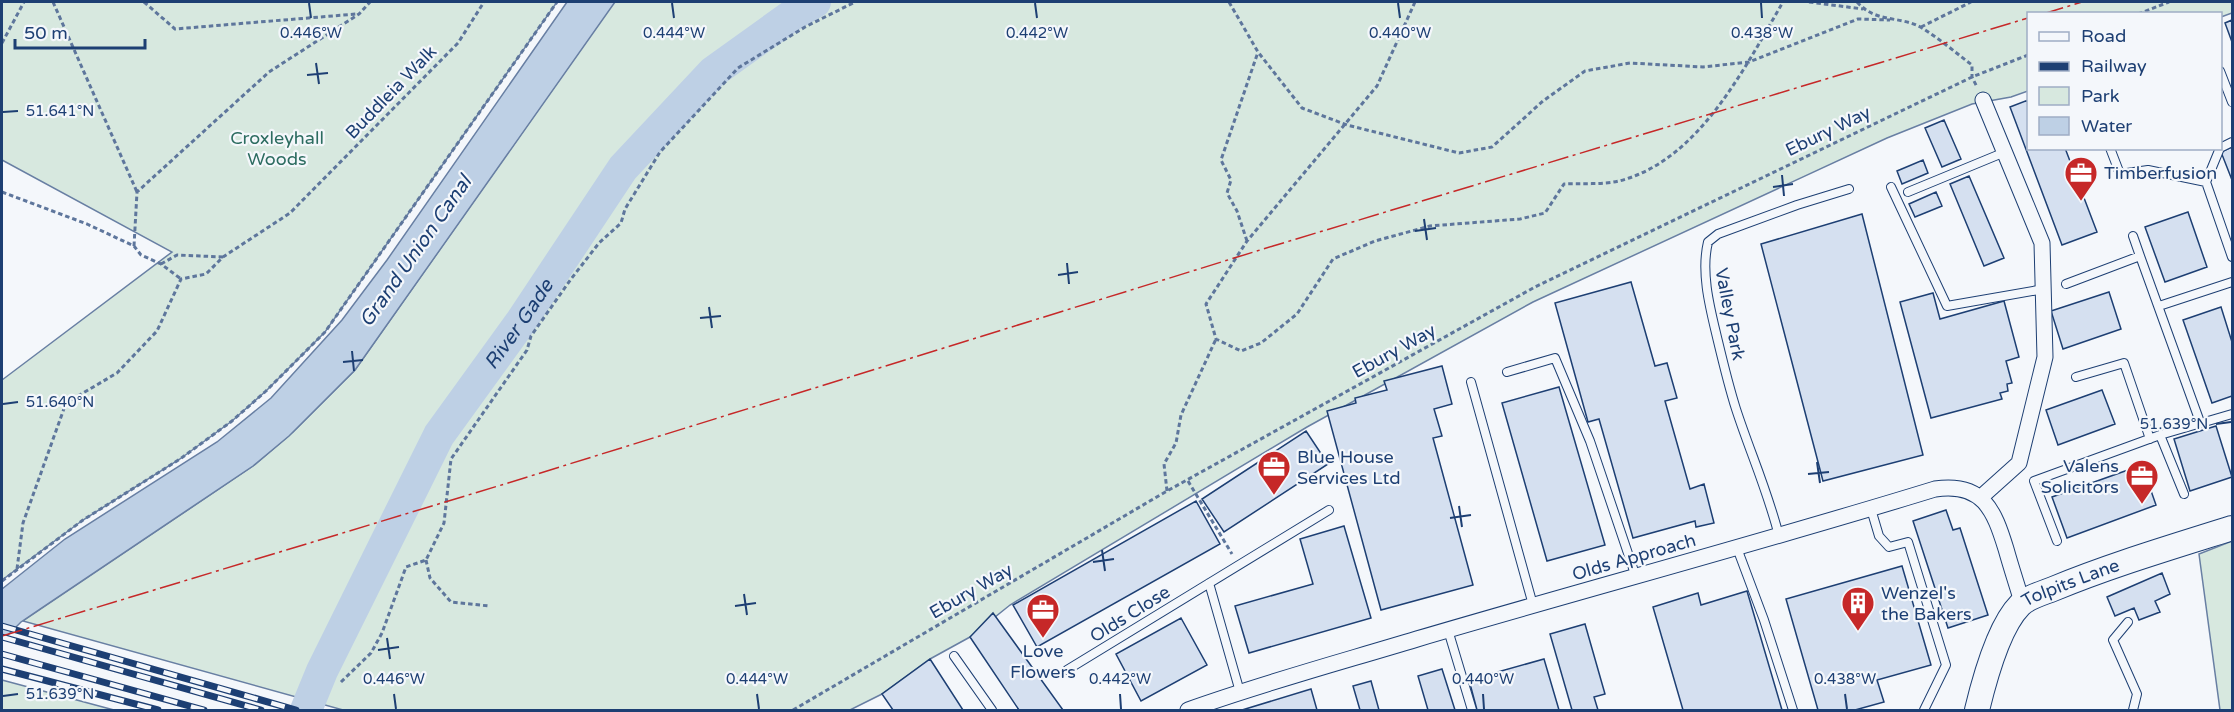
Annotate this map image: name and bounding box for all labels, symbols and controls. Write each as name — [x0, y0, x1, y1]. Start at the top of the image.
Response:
scale bar — [15, 12, 146, 50]
legend — [2027, 12, 2222, 150]
text: 50 m — [24, 22, 68, 44]
text: 0.446°W — [280, 24, 342, 42]
text: 0.444°W — [643, 24, 705, 42]
text: 0.442°W — [1006, 24, 1068, 42]
text: 0.440°W — [1369, 24, 1431, 42]
text: 0.438°W — [1731, 24, 1793, 42]
text: Road — [2081, 25, 2126, 47]
street label: Buddleia Walk — [341, 40, 441, 143]
text: Railway — [2081, 55, 2147, 77]
text: Park — [2081, 85, 2120, 107]
street label: Ebury Way — [1782, 101, 1875, 161]
text: 51.641°N — [26, 102, 94, 120]
text: Water — [2081, 115, 2132, 137]
park label: Croxleyhall Woods — [230, 127, 324, 170]
office icon: Timberfusion — [2063, 155, 2099, 202]
place label: Timberfusion — [2104, 162, 2217, 184]
water label: Grand Union Canal — [355, 170, 478, 332]
street label: Valley Park — [1710, 266, 1750, 362]
water label: River Gade — [479, 274, 560, 374]
street label: Ebury Way — [1348, 319, 1440, 383]
text: 51.640°N — [26, 393, 94, 411]
text: 51.639°N — [2140, 415, 2208, 433]
place label: Blue House Services Ltd — [1297, 446, 1401, 489]
office icon: Blue House Services Ltd — [1256, 449, 1292, 496]
place label: Valens Solicitors — [2041, 455, 2119, 498]
office icon: Valens Solicitors — [2124, 458, 2160, 505]
street label: Olds Approach — [1569, 529, 1699, 585]
street label: Tolpits Lane — [2017, 554, 2122, 612]
street label: Ebury Way — [926, 558, 1017, 624]
street label: Olds Close — [1086, 581, 1174, 647]
place label: Wenzel's the Bakers — [1881, 582, 1972, 625]
building icon: Wenzel's the Bakers — [1840, 585, 1876, 632]
office icon: Love Flowers — [1025, 592, 1061, 639]
place label: Love Flowers — [1010, 640, 1076, 683]
text: 0.446°W — [363, 670, 425, 688]
text: 0.444°W — [726, 670, 788, 688]
text: 0.442°W — [1089, 670, 1151, 688]
text: 0.440°W — [1452, 670, 1514, 688]
text: 0.438°W — [1814, 670, 1876, 688]
text: 51.639°N — [26, 685, 94, 703]

